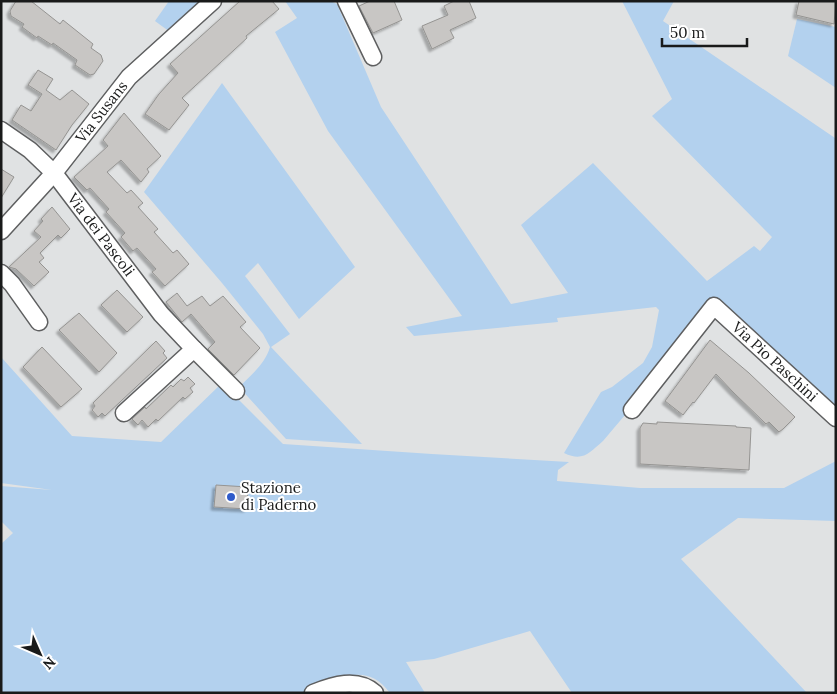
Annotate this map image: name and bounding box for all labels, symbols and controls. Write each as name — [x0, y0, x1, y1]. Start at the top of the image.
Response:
scale bar — [662, 15, 747, 47]
text: 50 m — [670, 23, 705, 42]
street label: Via Susans — [71, 77, 131, 147]
street label: Via dei Pascoli — [63, 188, 139, 280]
street label: Via Pio Paschini — [728, 317, 822, 406]
place label: Stazione di Paderno — [241, 478, 317, 514]
marker: Stazione di Paderno — [225, 491, 237, 503]
north arrow — [15, 629, 65, 679]
text: N — [39, 653, 59, 674]

